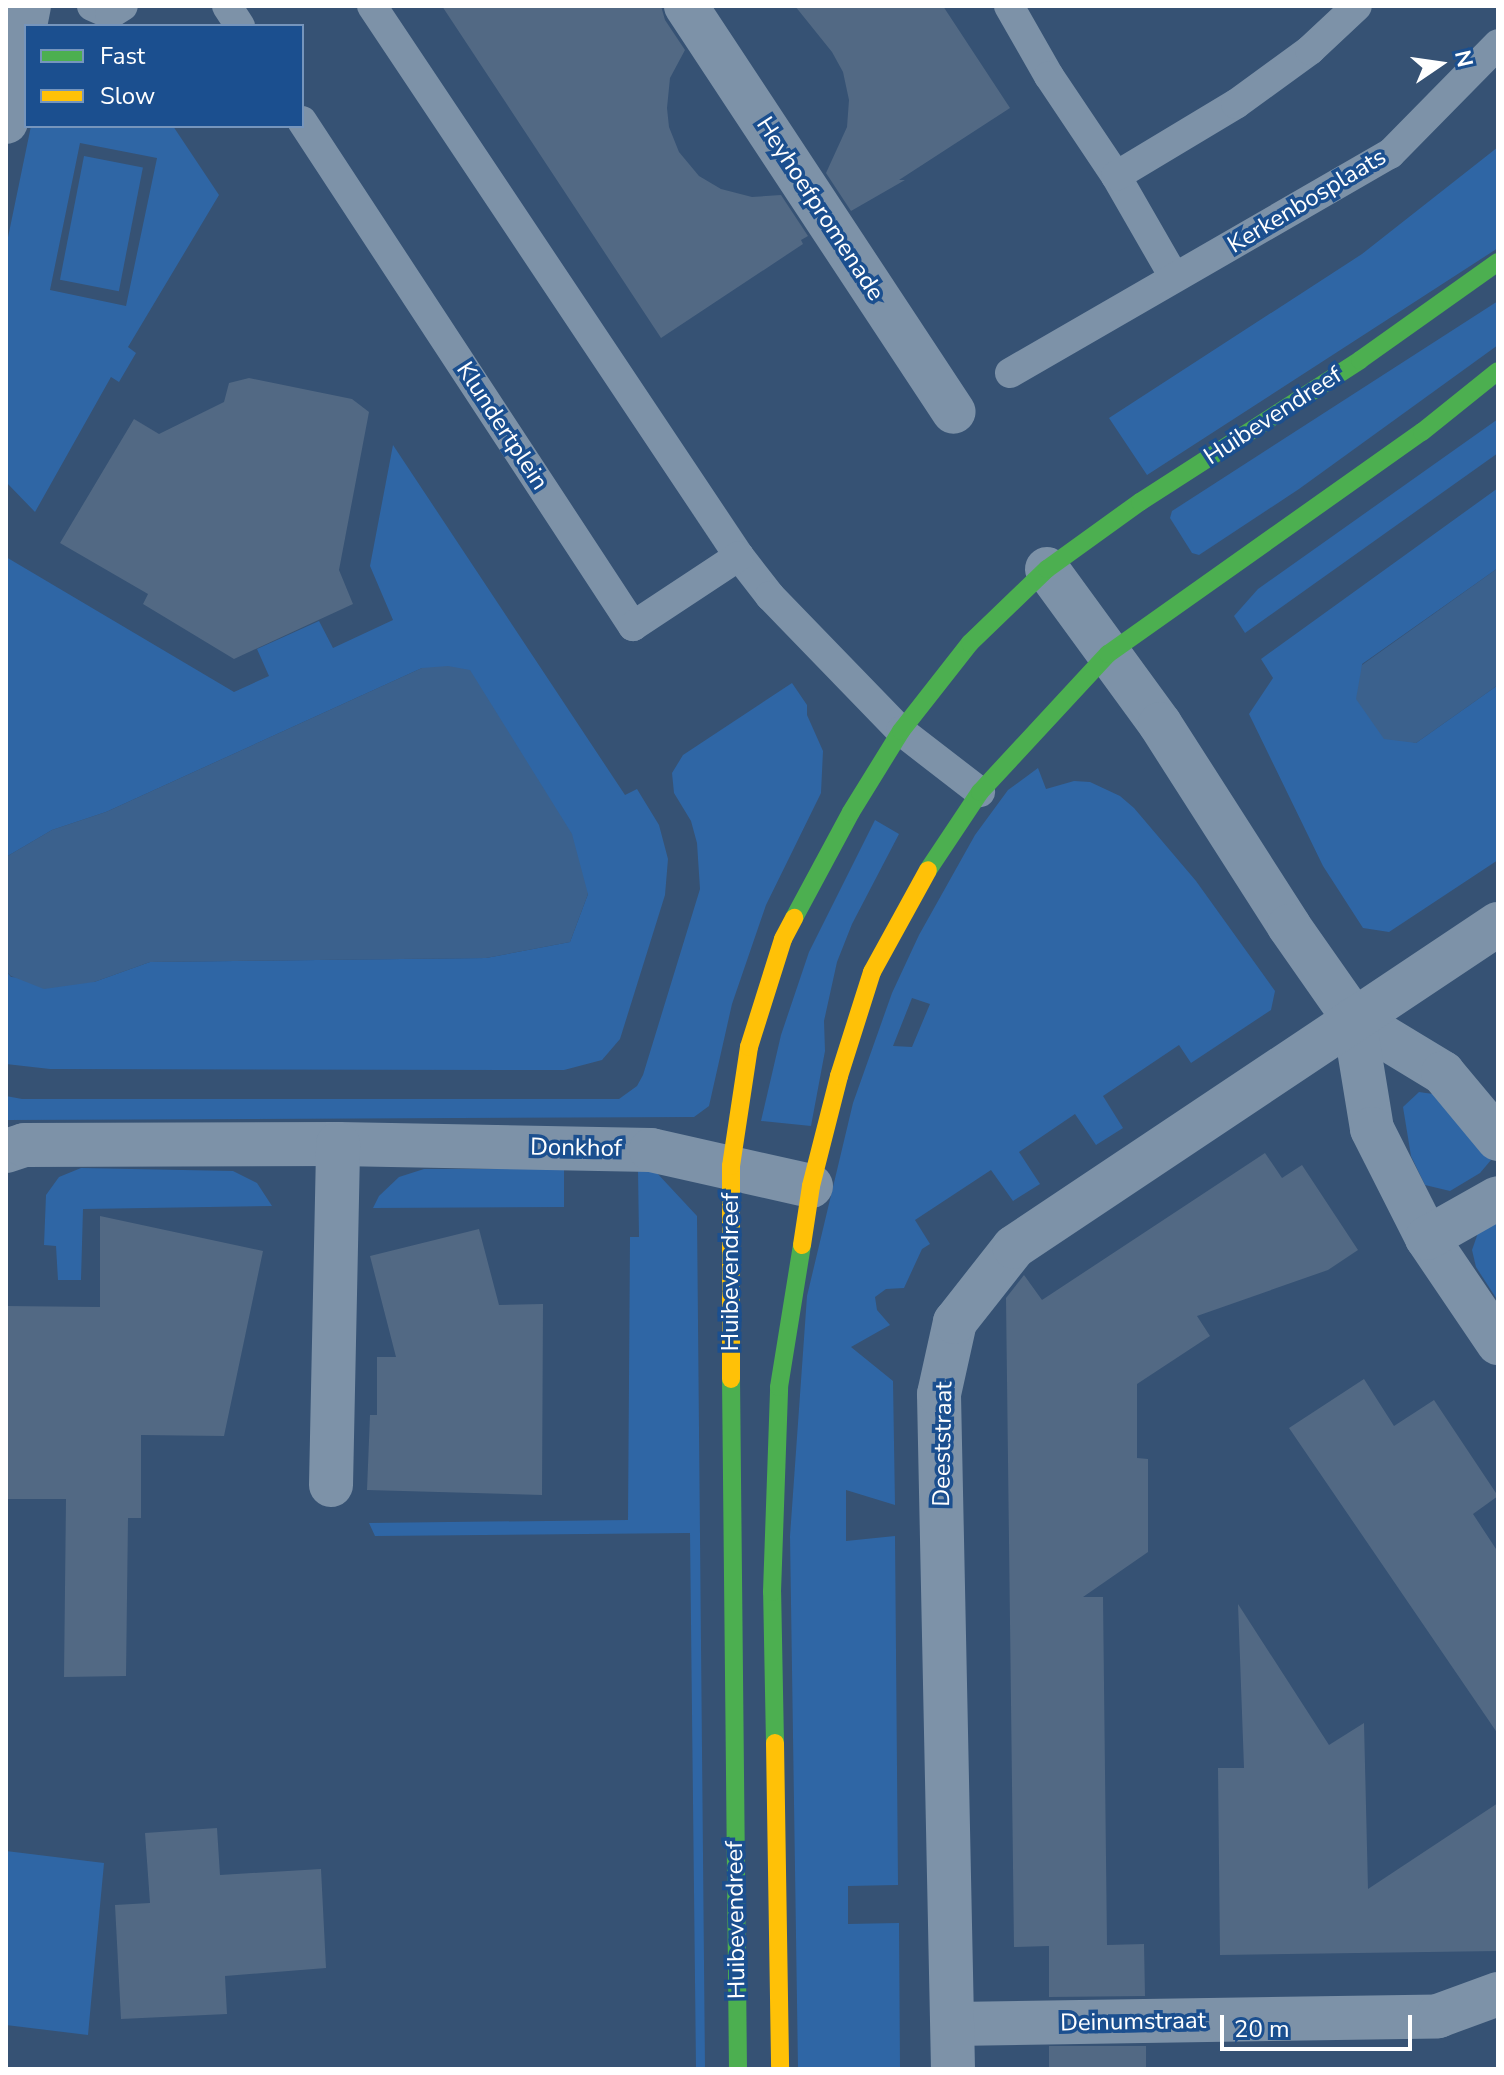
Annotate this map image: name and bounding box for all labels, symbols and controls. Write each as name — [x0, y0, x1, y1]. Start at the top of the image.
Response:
legend — [24, 24, 304, 128]
north arrow — [1400, 24, 1480, 104]
text: Fast — [100, 40, 145, 72]
text: N — [1447, 47, 1480, 70]
text: Slow — [100, 80, 155, 112]
street label: Heyhoefpromenade — [750, 112, 890, 306]
street label: Kerkenbosplaats — [1223, 142, 1391, 260]
street label: Klundertplein — [450, 357, 554, 495]
street label: Huibevendreef — [1199, 361, 1347, 471]
street label: Donkhof — [530, 1133, 622, 1163]
street label: Huibevendreef — [717, 1193, 745, 1351]
street label: Deeststraat — [928, 1381, 958, 1507]
street label: Huibevendreef — [720, 1841, 752, 1999]
scale bar — [1224, 1999, 1416, 2049]
street label: Deinumstraat — [1060, 2006, 1206, 2038]
text: 20 m — [1234, 2013, 1290, 2045]

